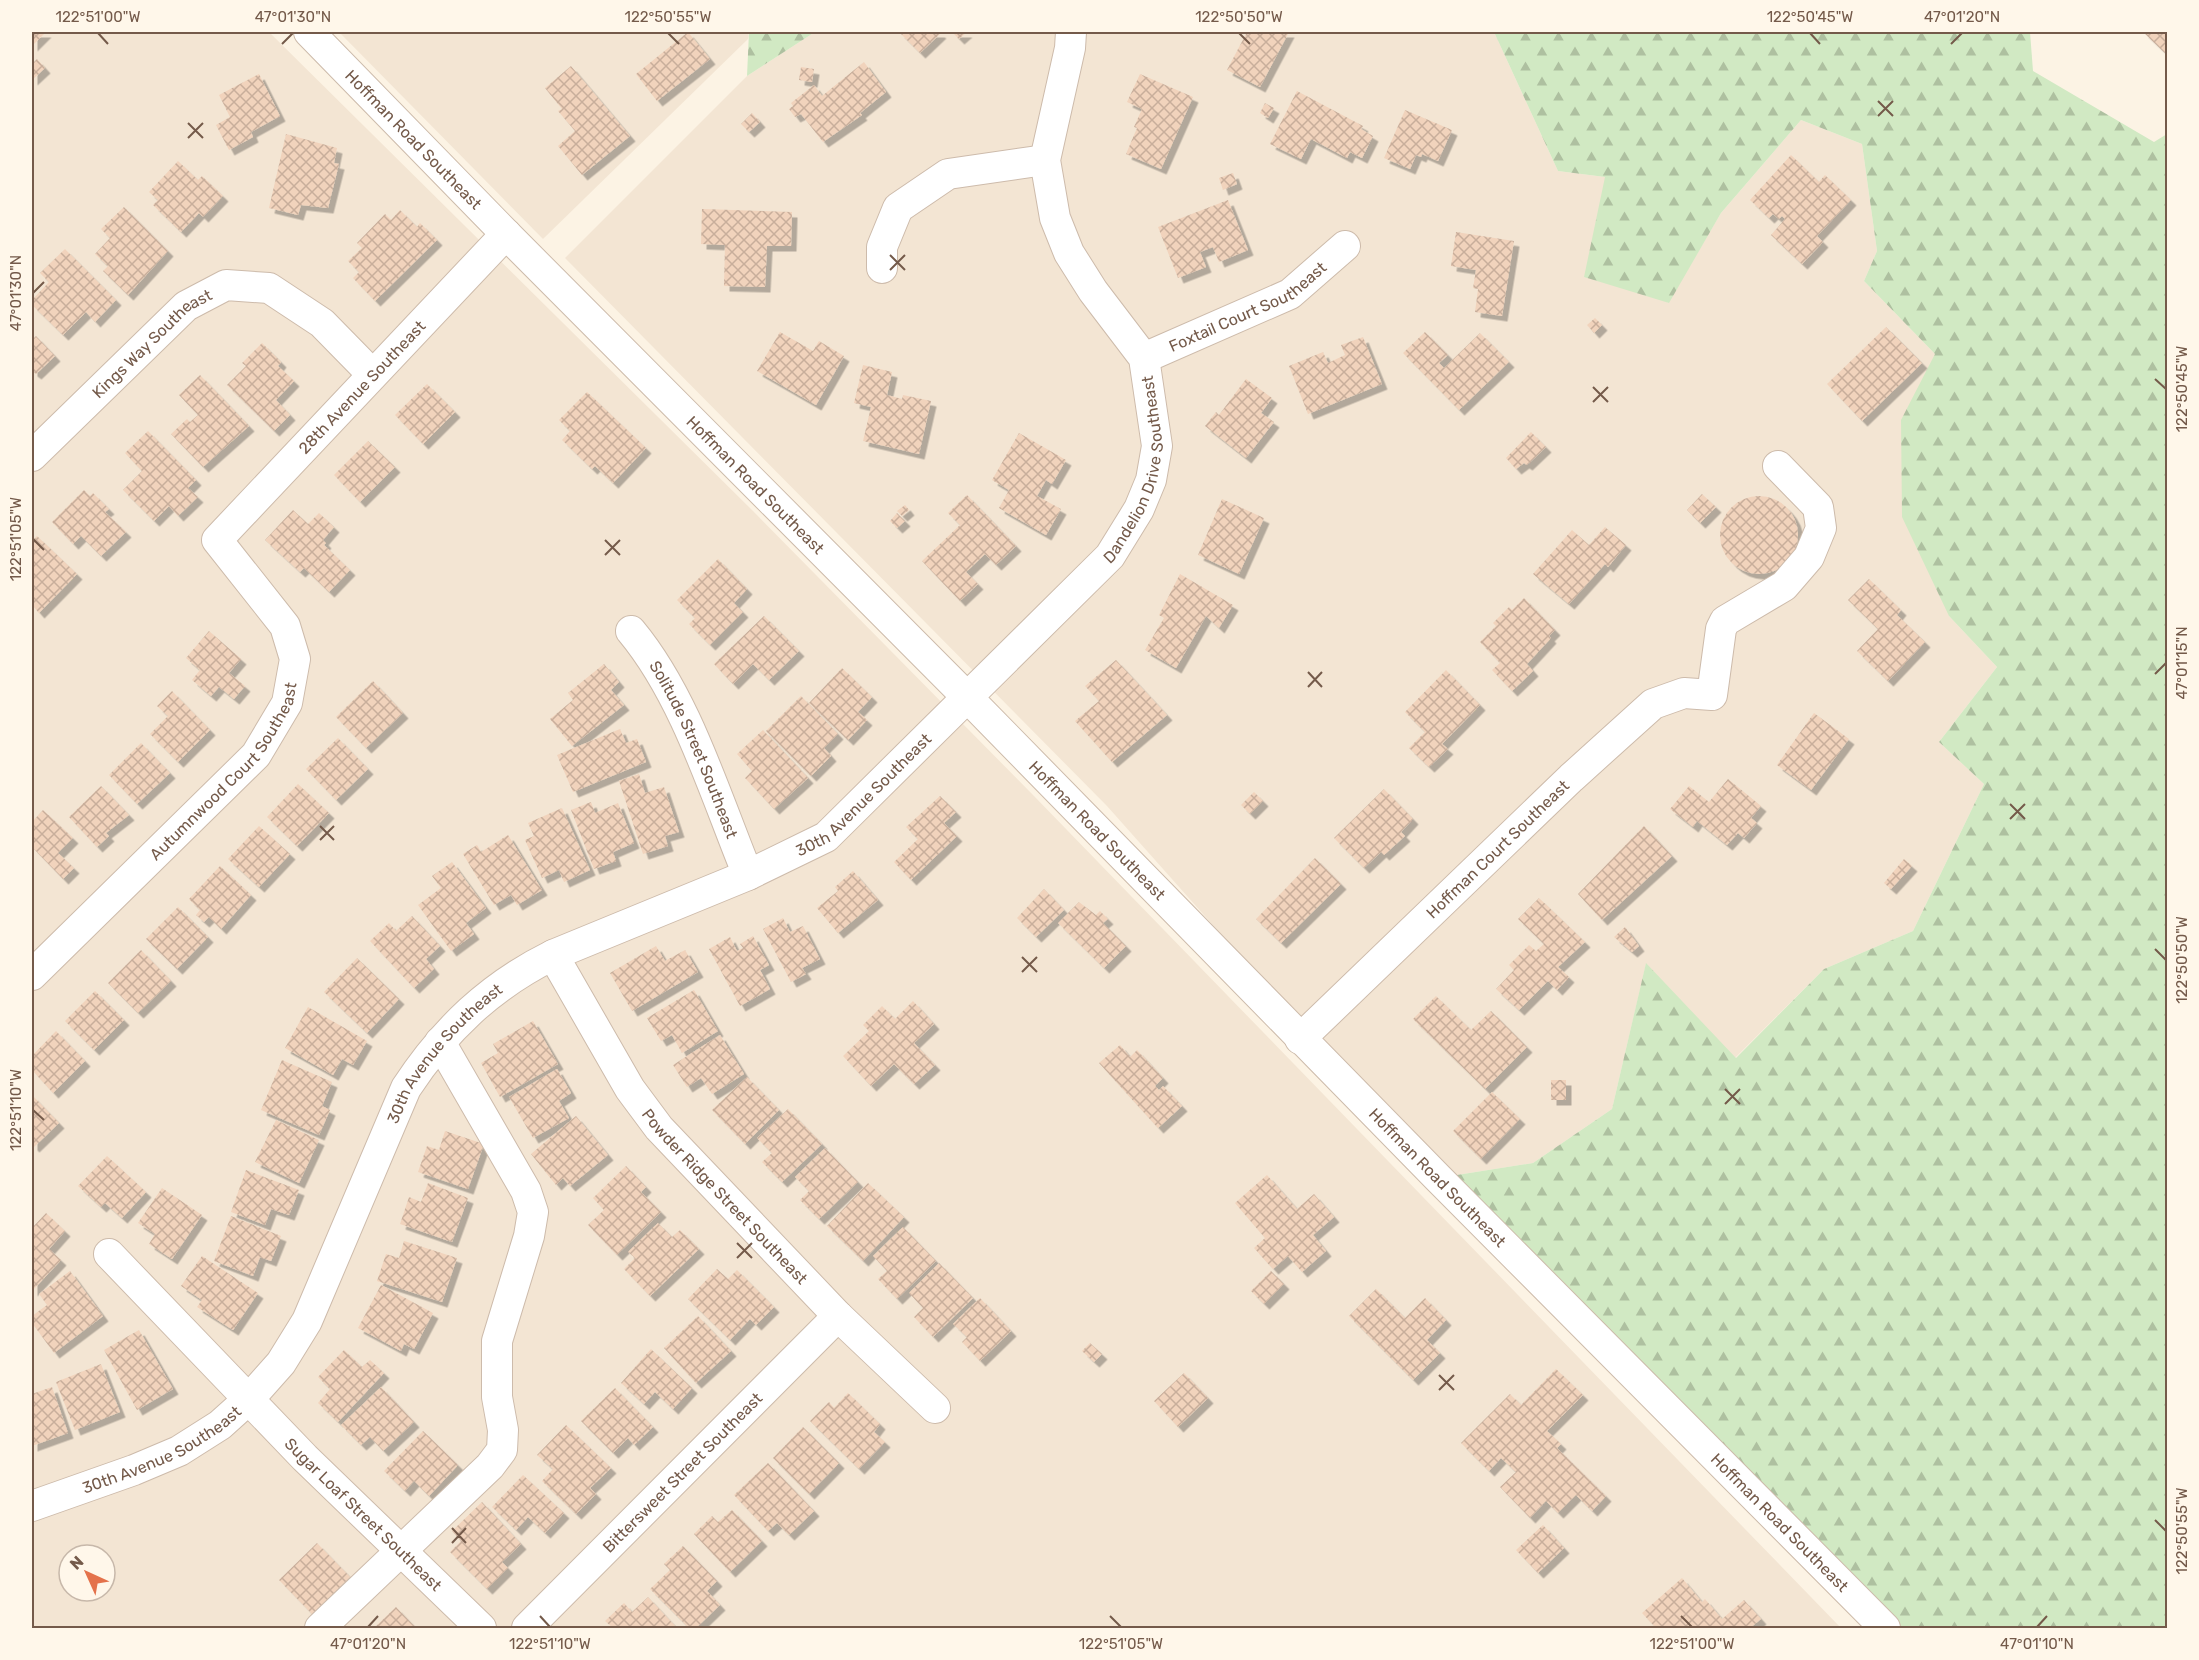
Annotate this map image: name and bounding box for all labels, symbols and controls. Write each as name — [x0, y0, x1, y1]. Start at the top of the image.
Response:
text: 122°51'00"W — [56, 8, 140, 26]
text: 47°01'30"N — [255, 8, 331, 26]
text: 122°50'55"W — [624, 8, 712, 26]
text: 122°50'50"W — [1195, 8, 1283, 26]
text: 122°50'45"W — [1767, 8, 1853, 26]
text: 47°01'20"N — [1924, 8, 2000, 26]
street label: Hoffman Road Southeast — [341, 66, 486, 213]
text: 47°01'30"N — [7, 255, 25, 331]
street label: Foxtail Court Southeast — [1166, 258, 1330, 356]
street label: Kings Way Southeast — [88, 285, 215, 402]
street label: 28th Avenue Southeast — [295, 317, 429, 458]
text: 122°50'45"W — [2173, 346, 2191, 432]
street label: Dandelion Drive Southeast — [1099, 374, 1168, 567]
street label: Hoffman Road Southeast — [683, 412, 828, 558]
text: 122°51'05"W — [7, 497, 25, 581]
text: 47°01'15"N — [2173, 626, 2191, 700]
street label: Solitude Street Southeast — [645, 657, 742, 841]
street label: Autumnwood Court Southeast — [146, 681, 301, 864]
street label: 30th Avenue Southeast — [793, 730, 935, 860]
street label: Hoffman Road Southeast — [1025, 757, 1169, 904]
street label: Hoffman Court Southeast — [1422, 776, 1573, 922]
text: 122°50'50"W — [2173, 916, 2191, 1004]
street label: 30th Avenue Southeast — [383, 980, 506, 1126]
text: 122°51'10"W — [7, 1069, 25, 1151]
street label: Hoffman Road Southeast — [1365, 1104, 1510, 1251]
street label: Powder Ridge Street Southeast — [638, 1105, 811, 1288]
street label: Bittersweet Street Southeast — [599, 1389, 766, 1556]
street label: 30th Avenue Southeast — [80, 1402, 245, 1498]
street label: Sugar Loaf Street Southeast — [281, 1434, 446, 1595]
street label: Hoffman Road Southeast — [1707, 1450, 1852, 1596]
text: 122°50'55"W — [2173, 1487, 2191, 1575]
north arrow — [57, 1543, 117, 1603]
text: N — [66, 1552, 88, 1574]
text: 47°01'20"N — [330, 1635, 406, 1653]
text: 122°51'10"W — [509, 1635, 591, 1653]
text: 122°51'05"W — [1079, 1635, 1163, 1653]
text: 122°51'00"W — [1650, 1635, 1734, 1653]
text: 47°01'10"N — [2000, 1635, 2074, 1653]

